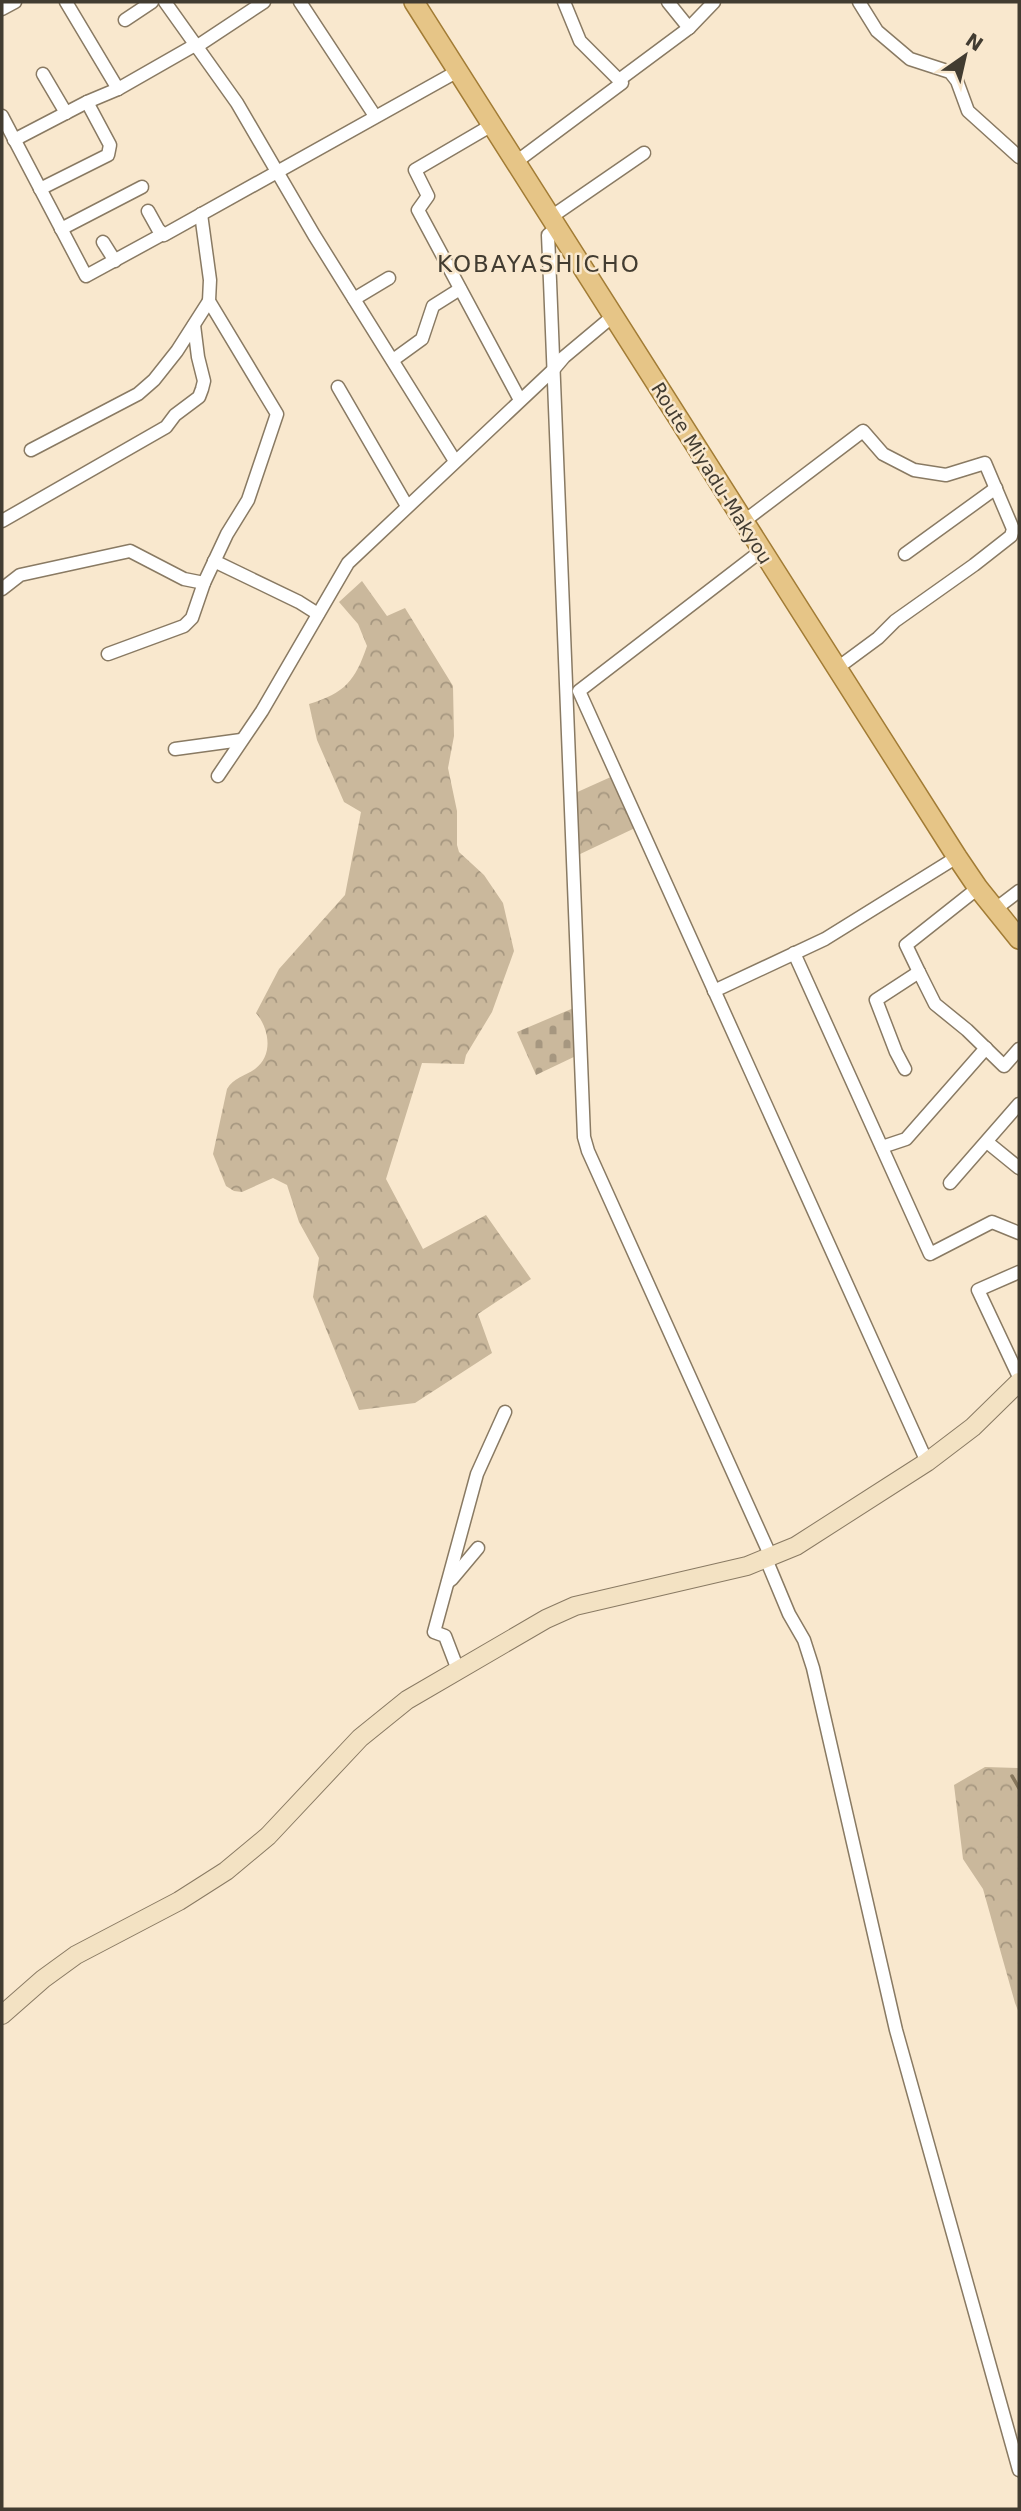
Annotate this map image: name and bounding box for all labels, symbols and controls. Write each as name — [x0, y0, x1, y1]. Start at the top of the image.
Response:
north arrow — [930, 21, 1000, 91]
text: N — [962, 28, 987, 55]
district label: KOBAYASHICHO — [437, 251, 641, 277]
street label: Route Miyadu-Makyou — [647, 378, 777, 568]

